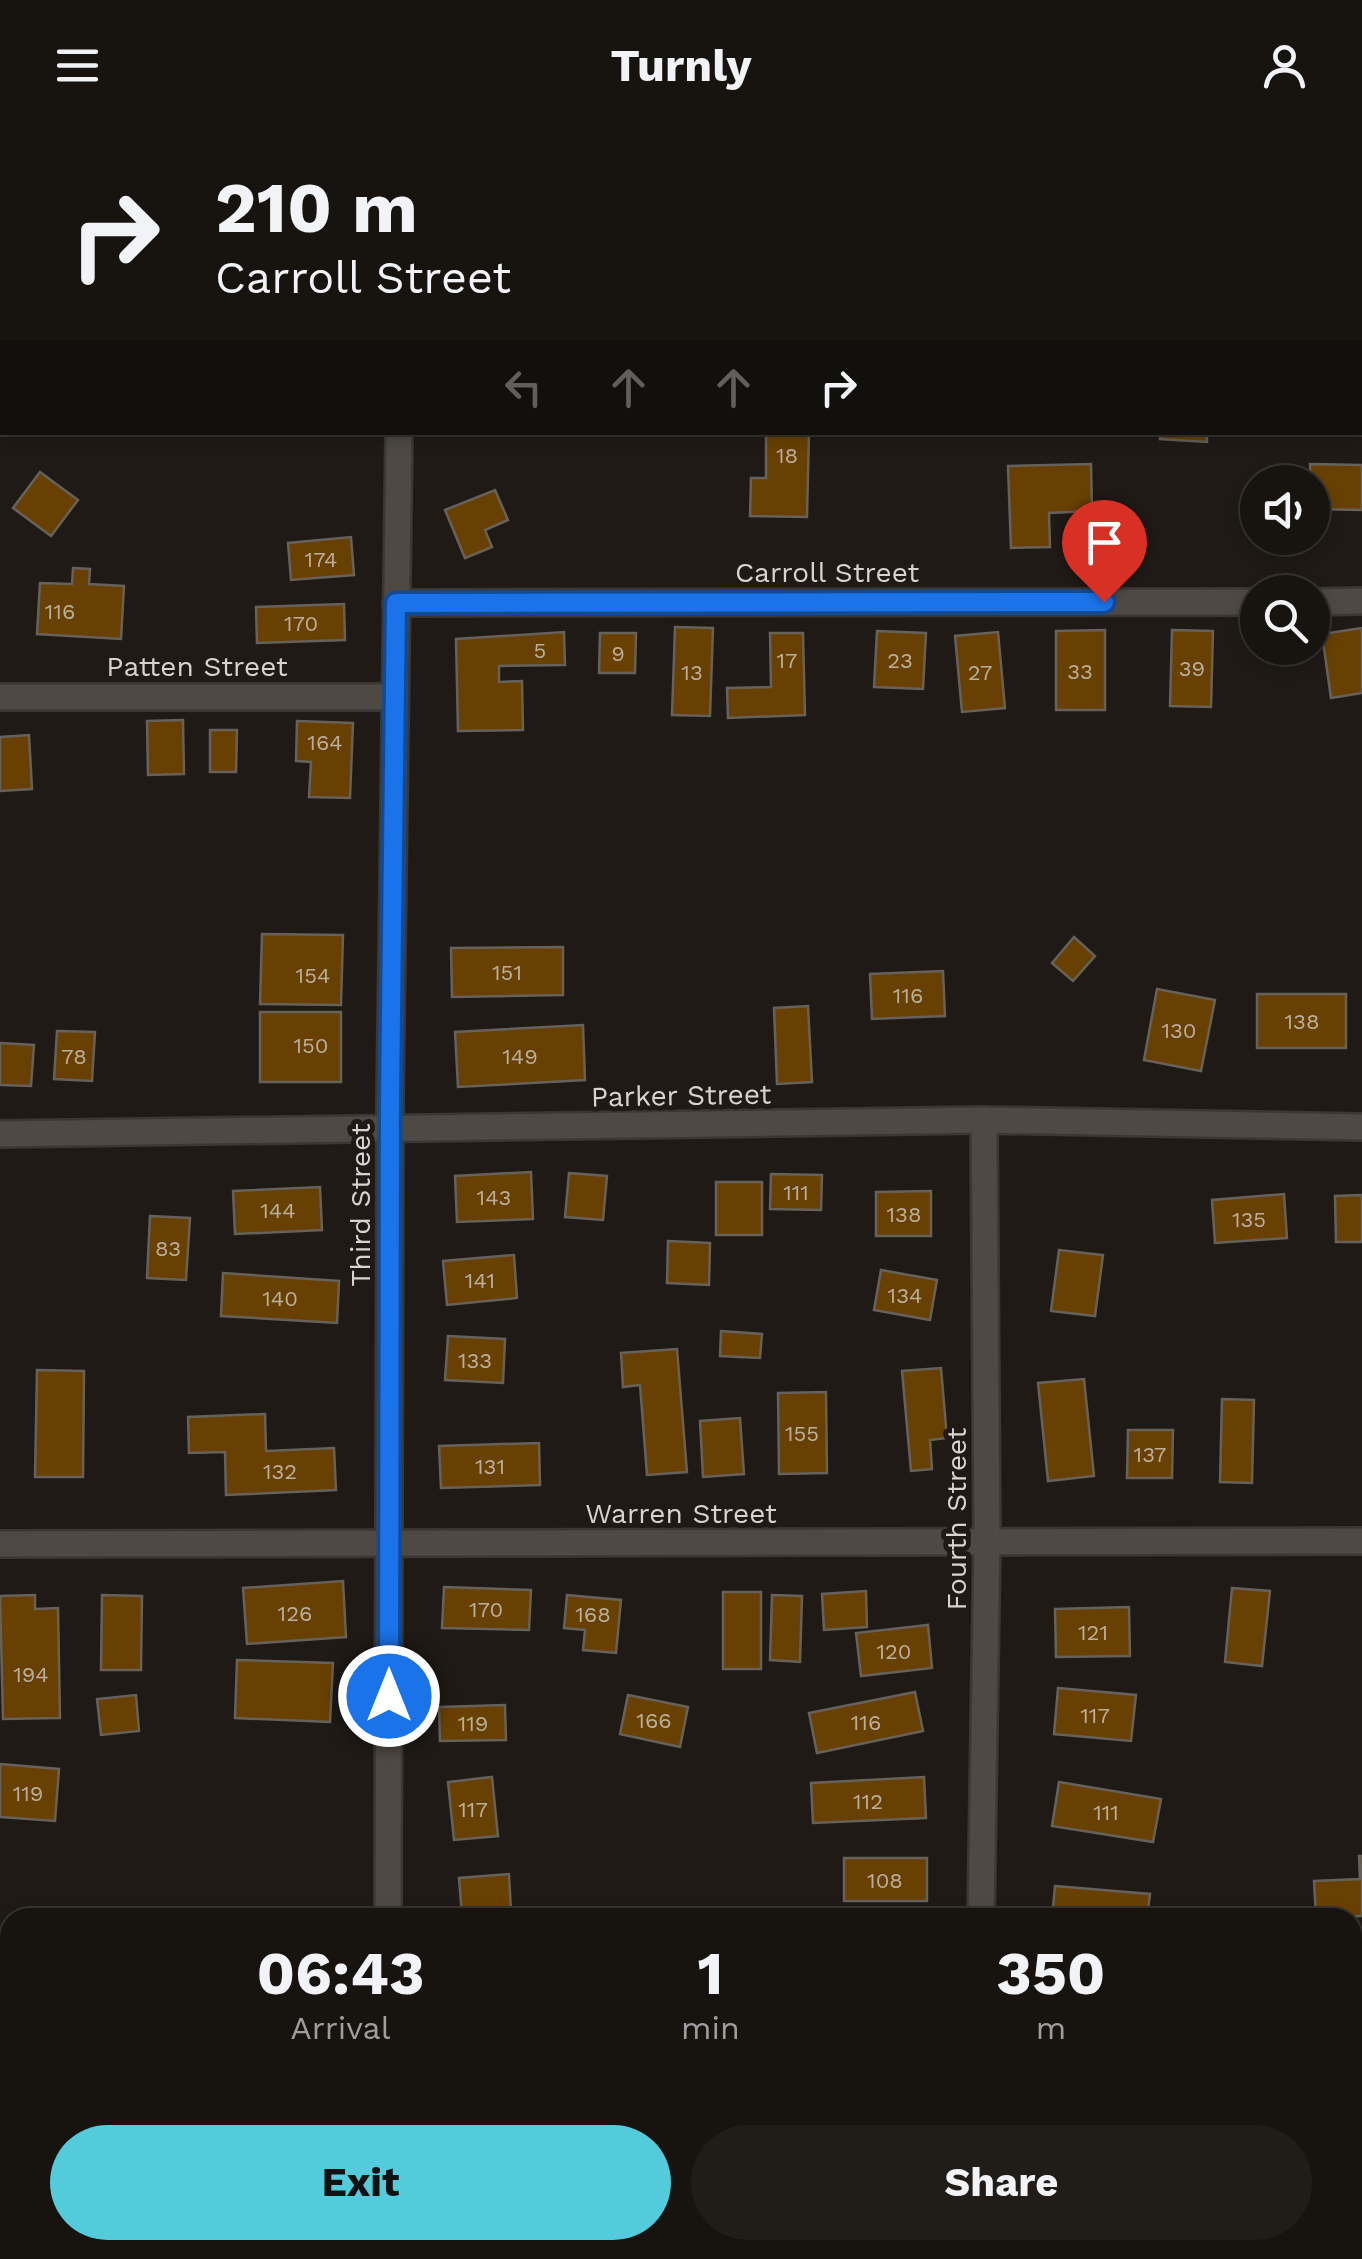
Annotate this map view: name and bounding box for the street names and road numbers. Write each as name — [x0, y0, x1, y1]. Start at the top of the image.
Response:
street label: Carroll Street — [735, 556, 919, 589]
street label: Patten Street — [106, 650, 288, 683]
street label: Parker Street — [590, 1077, 772, 1114]
street label: Third Street — [344, 1123, 377, 1287]
street label: Fourth Street — [940, 1427, 973, 1611]
street label: Warren Street — [585, 1497, 777, 1530]

